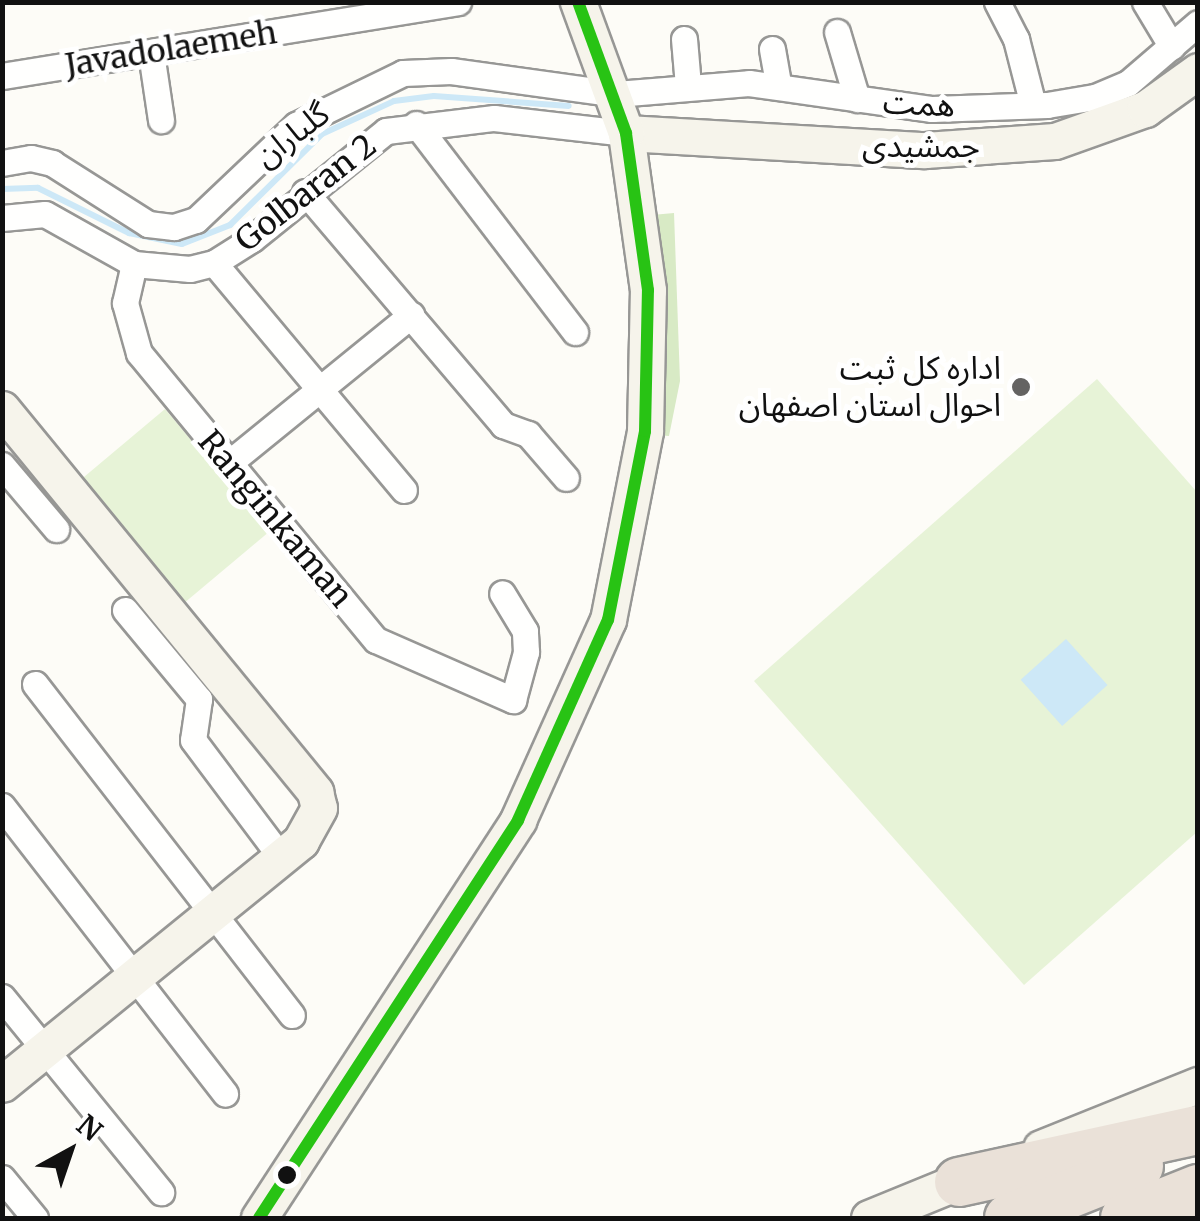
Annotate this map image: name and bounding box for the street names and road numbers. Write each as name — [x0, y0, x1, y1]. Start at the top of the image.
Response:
street label: Javadolaemeh — [62, 13, 280, 85]
street label: همت — [882, 83, 956, 125]
street label: گلباران — [247, 95, 337, 175]
street label: Golbaran 2 — [228, 126, 384, 260]
street label: جمشیدی — [862, 127, 980, 165]
street label: Ranginkaman — [190, 423, 360, 615]

